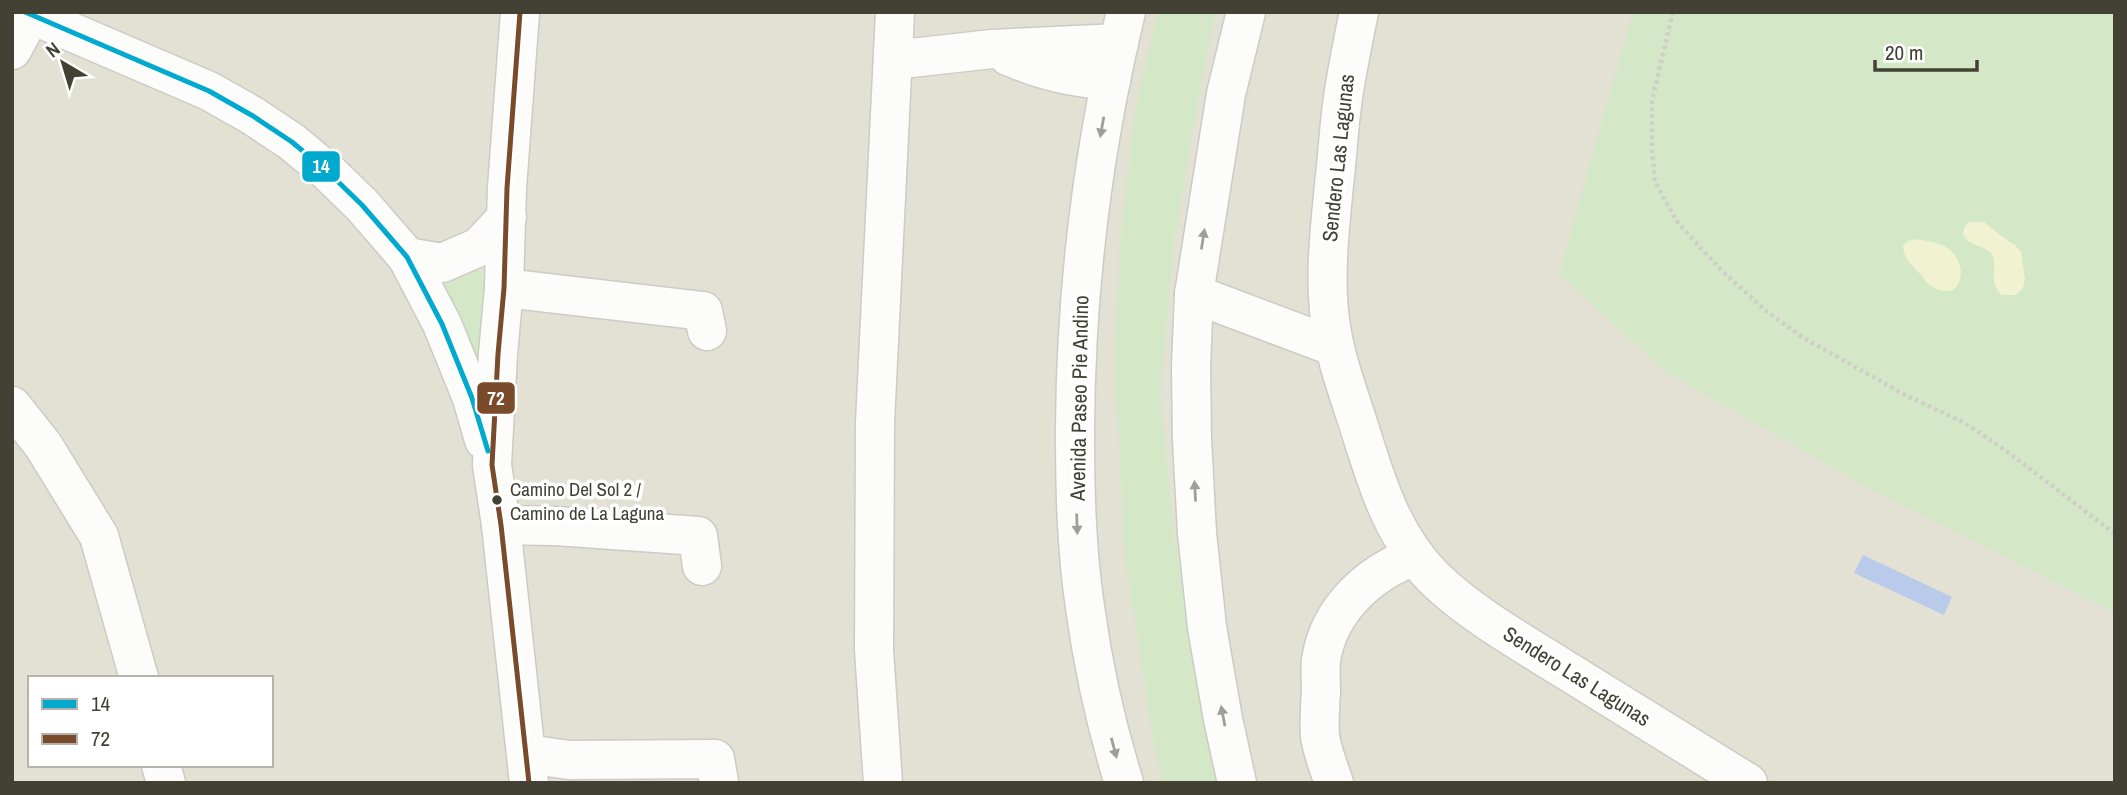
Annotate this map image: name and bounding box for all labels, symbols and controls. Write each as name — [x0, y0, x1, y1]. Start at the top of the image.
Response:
north arrow — [28, 28, 98, 98]
scale bar — [1875, 28, 1976, 72]
text: N — [40, 36, 65, 63]
text: 20 m — [1885, 38, 1923, 67]
street label: Sendero Las Lagunas — [1315, 73, 1361, 243]
one-way arrow — [1096, 116, 1107, 138]
line badge: 14 — [301, 150, 341, 183]
text: 14 — [312, 153, 330, 179]
one-way arrow — [1197, 228, 1208, 250]
street label: Avenida Paseo Pie Andino — [1063, 295, 1095, 502]
line badge: 72 — [476, 381, 516, 415]
text: 72 — [487, 385, 505, 411]
place label: Camino Del Sol 2 / Camino de La Laguna — [510, 476, 665, 526]
one-way arrow — [1189, 479, 1200, 501]
marker: Camino Del Sol 2 / Camino de La Laguna — [490, 493, 504, 507]
one-way arrow — [1071, 514, 1082, 536]
street label: Sendero Las Lagunas — [1498, 619, 1656, 733]
legend — [28, 676, 273, 767]
text: 14 — [91, 689, 111, 718]
one-way arrow — [1217, 705, 1228, 727]
text: 72 — [91, 724, 110, 753]
one-way arrow — [1109, 737, 1120, 759]

